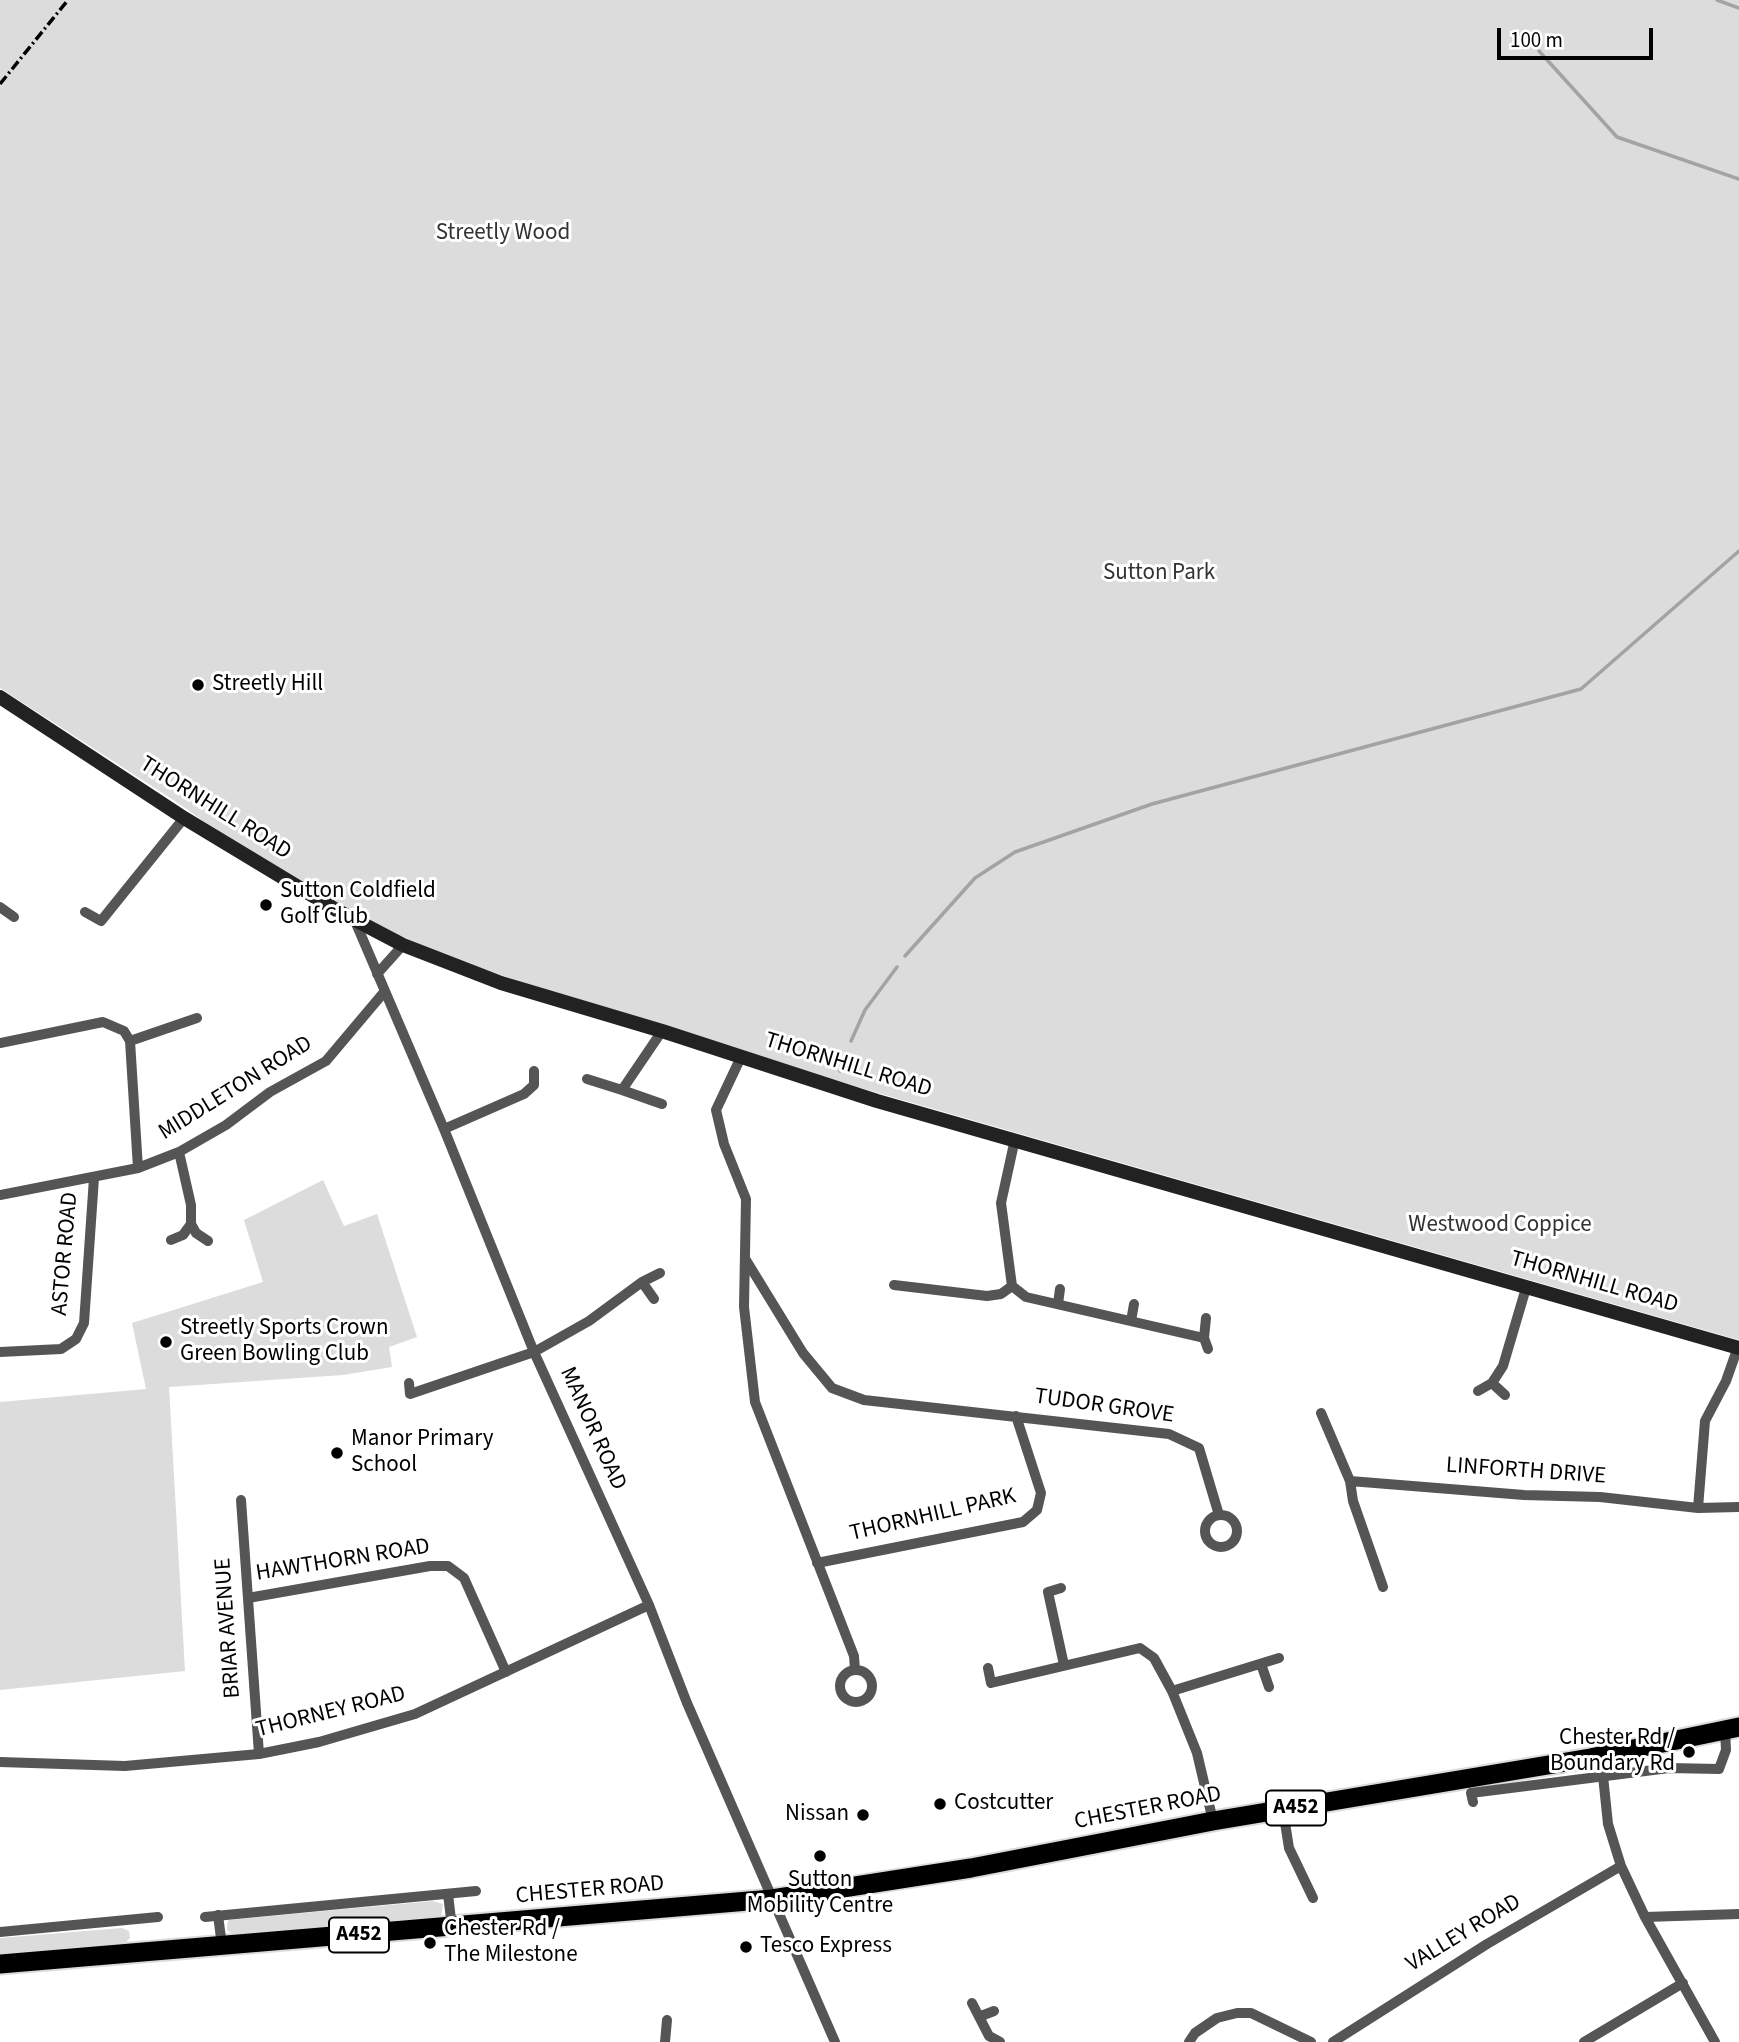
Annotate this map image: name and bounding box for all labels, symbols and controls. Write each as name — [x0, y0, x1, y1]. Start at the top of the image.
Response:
scale bar — [1501, 14, 1657, 58]
text: 100 m — [1510, 25, 1563, 55]
park label: Streetly Wood — [436, 220, 570, 248]
park label: Sutton Park — [1103, 560, 1215, 588]
place label: Streetly Hill — [212, 671, 323, 699]
marker: Streetly Hill — [190, 677, 206, 693]
street label: THORNHILL ROAD — [134, 751, 296, 867]
place label: Sutton Coldfield Golf Club — [280, 878, 436, 932]
marker: Sutton Coldfield Golf Club — [258, 897, 274, 913]
street label: THORNHILL ROAD — [761, 1027, 935, 1105]
street label: MIDDLETON ROAD — [154, 1031, 318, 1147]
street label: ASTOR ROAD — [47, 1191, 85, 1317]
park label: Westwood Coppice — [1408, 1212, 1592, 1240]
street label: THORNHILL ROAD — [1507, 1246, 1681, 1320]
place label: Streetly Sports Crown Green Bowling Club — [180, 1315, 388, 1369]
marker: Streetly Sports Crown Green Bowling Club — [158, 1334, 174, 1350]
street label: MANOR ROAD — [553, 1363, 631, 1495]
street label: TUDOR GROVE — [1032, 1384, 1176, 1430]
place label: Manor Primary School — [351, 1426, 494, 1480]
marker: Manor Primary School — [329, 1445, 345, 1461]
street label: LINFORTH DRIVE — [1445, 1453, 1607, 1491]
street label: THORNHILL PARK — [847, 1483, 1019, 1549]
street label: HAWTHORN ROAD — [254, 1534, 432, 1588]
street label: BRIAR AVENUE — [210, 1557, 248, 1699]
street label: THORNEY ROAD — [253, 1681, 409, 1745]
place label: Chester Rd / Boundary Rd — [1550, 1725, 1675, 1779]
marker: Chester Rd / Boundary Rd — [1681, 1744, 1697, 1760]
street label: CHESTER ROAD — [1072, 1781, 1224, 1837]
place label: Costcutter — [954, 1790, 1053, 1818]
road number: A452 — [1266, 1790, 1326, 1826]
marker: Costcutter — [932, 1796, 948, 1812]
place label: Nissan — [785, 1801, 849, 1829]
marker: Nissan — [855, 1807, 871, 1823]
marker: Sutton Mobility Centre — [812, 1848, 828, 1864]
place label: Sutton Mobility Centre — [747, 1867, 893, 1921]
street label: CHESTER ROAD — [515, 1871, 665, 1911]
street label: VALLEY ROAD — [1402, 1889, 1526, 1979]
place label: Chester Rd / The Milestone — [444, 1916, 578, 1970]
road number: A452 — [329, 1918, 389, 1952]
place label: Tesco Express — [760, 1933, 892, 1961]
marker: Chester Rd / The Milestone — [422, 1935, 438, 1951]
marker: Tesco Express — [738, 1939, 754, 1955]

